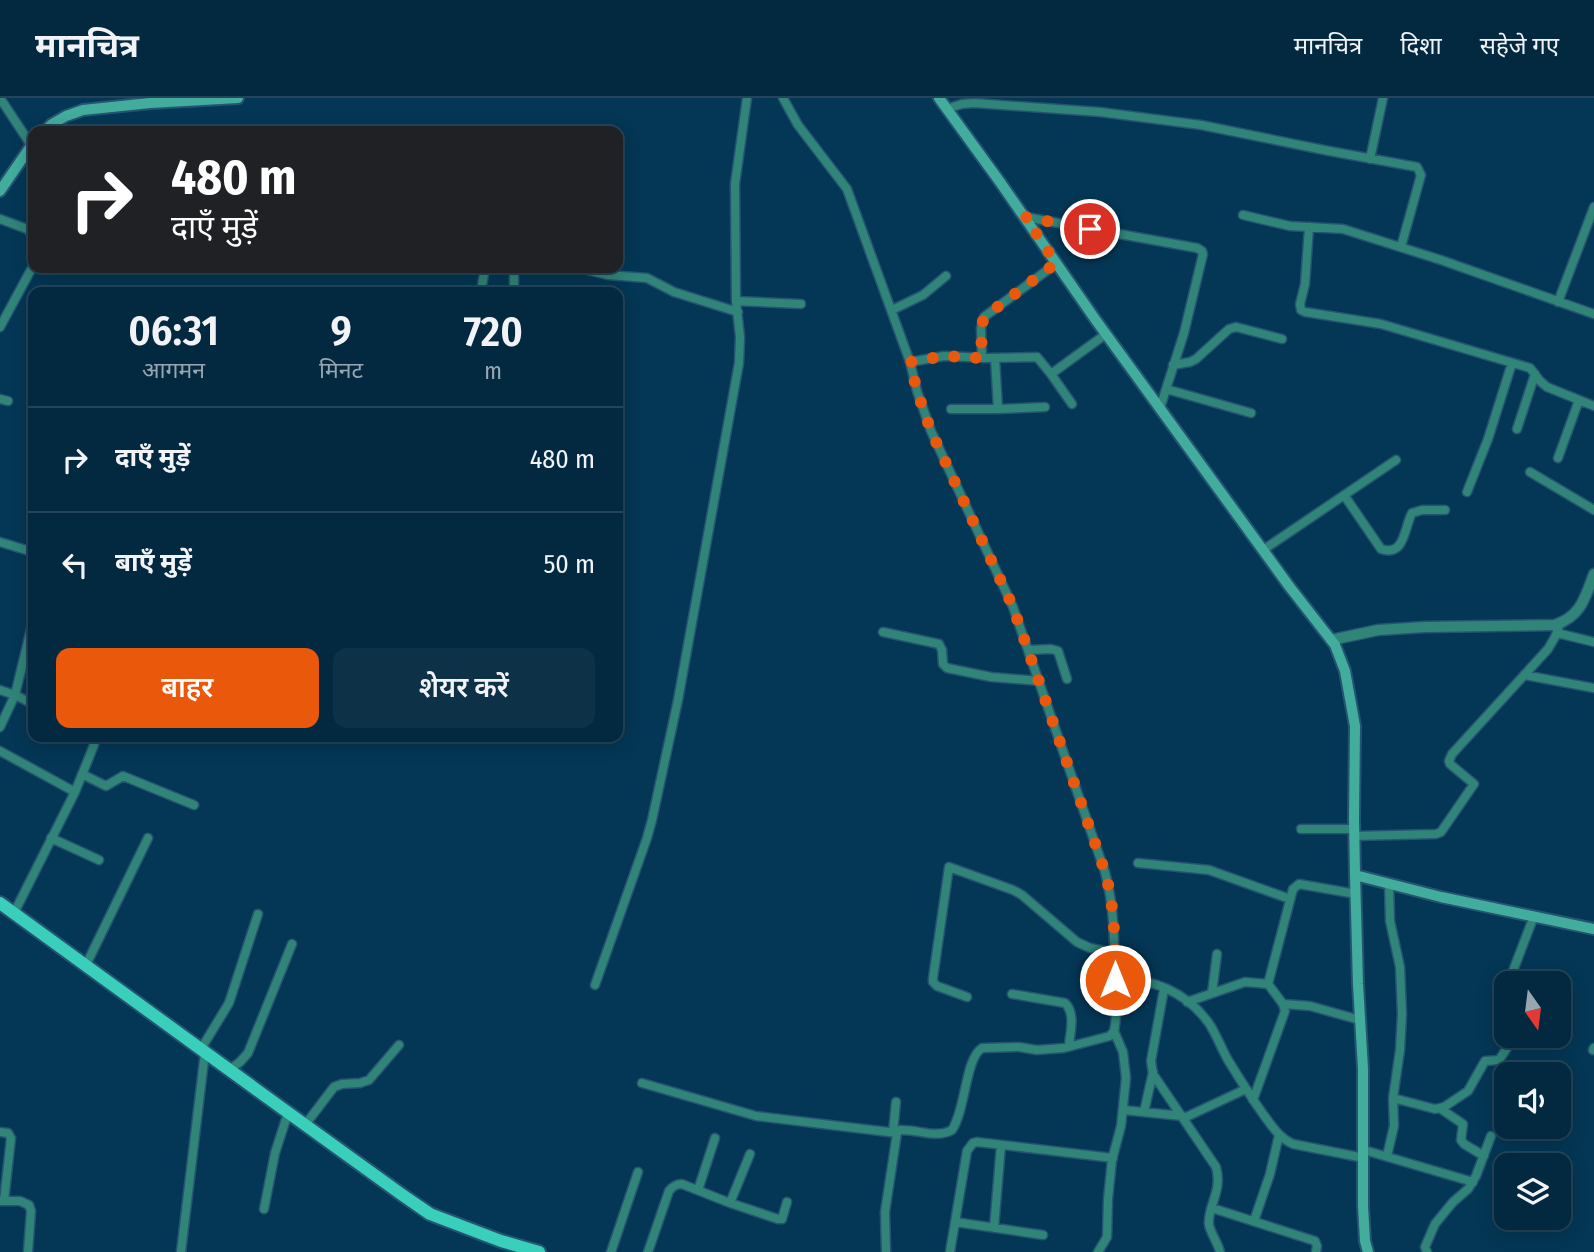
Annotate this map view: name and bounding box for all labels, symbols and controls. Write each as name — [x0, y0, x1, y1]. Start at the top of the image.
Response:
text: मानचित्र — [35, 26, 139, 66]
text: मानचित्र — [1294, 32, 1362, 60]
text: दिशा — [1400, 32, 1442, 60]
text: सहेजे गए — [1480, 32, 1559, 60]
text: 480 m — [171, 148, 296, 207]
icon: right — [56, 154, 147, 245]
pin — [1060, 199, 1120, 259]
text: दाएँ मुड़ें — [171, 208, 258, 246]
icon: arrive — [1071, 210, 1109, 248]
text: 06:31 — [128, 306, 219, 356]
text: 9 — [330, 306, 352, 356]
text: 720 — [463, 307, 523, 357]
text: आगमन — [142, 356, 205, 384]
text: मिनट — [319, 356, 363, 384]
text: m — [484, 357, 502, 385]
icon: right — [56, 441, 94, 479]
text: दाएँ मुड़ें — [115, 442, 190, 473]
text: 480 m — [530, 444, 595, 475]
icon: left — [56, 546, 94, 584]
text: बाएँ मुड़ें — [115, 547, 192, 578]
text: 50 m — [543, 549, 595, 580]
button: बाहर — [56, 648, 319, 728]
button: शेयर करें — [333, 648, 595, 728]
position arrow — [1078, 943, 1152, 1017]
north arrow — [1494, 971, 1572, 1048]
map controls — [1494, 971, 1571, 1230]
button: sound — [1494, 1062, 1571, 1139]
button: layers — [1494, 1153, 1571, 1230]

